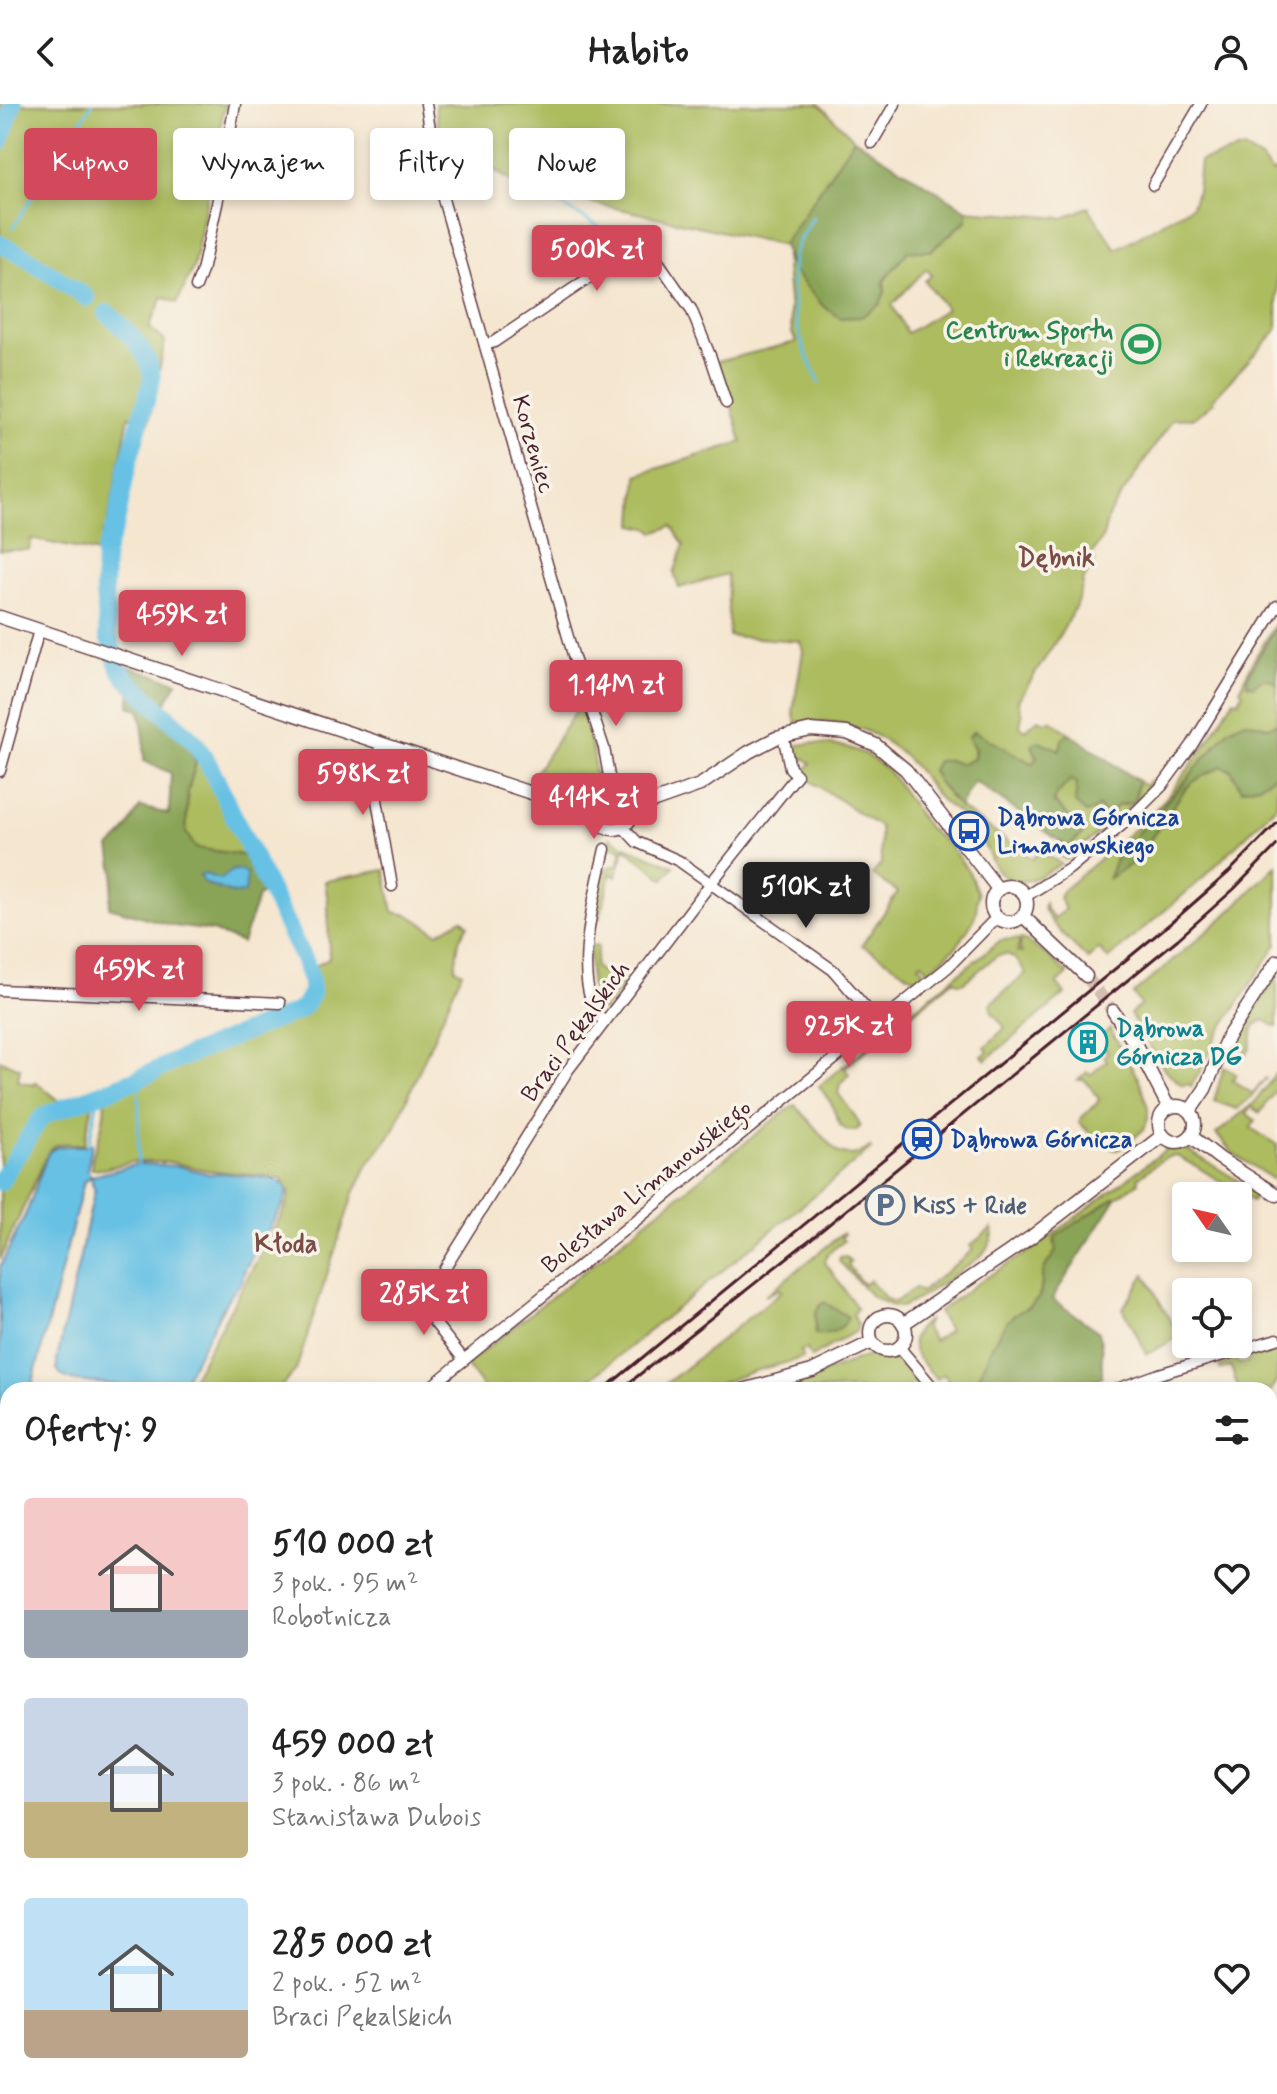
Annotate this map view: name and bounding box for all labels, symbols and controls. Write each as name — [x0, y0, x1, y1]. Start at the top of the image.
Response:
text: Habito — [588, 29, 689, 76]
icon: back — [24, 30, 68, 74]
icon: person — [1209, 30, 1253, 74]
chip: Kupno — [24, 128, 157, 200]
chip: Wynajem — [173, 128, 354, 200]
chip: Filtry — [370, 128, 493, 200]
chip: Nowe — [509, 128, 625, 200]
pin: 500K zł — [523, 225, 671, 293]
text: 500K zł — [550, 234, 644, 268]
place label: Centrum Sportu i Rekreacji — [945, 316, 1113, 375]
sports icon: Centrum Sportu i Rekreacji — [1120, 323, 1162, 365]
street label: Korzeniec — [504, 392, 561, 497]
district label: Dębnik — [1017, 542, 1095, 576]
pin: 459K zł — [108, 590, 256, 658]
text: 459K zł — [137, 599, 227, 633]
pin: 1.14M zł — [533, 660, 699, 728]
text: 1.14M zł — [567, 669, 665, 703]
pin: 598K zł — [289, 749, 437, 817]
text: 598K zł — [316, 758, 410, 792]
pin: 414K zł — [520, 773, 668, 841]
text: 414K zł — [549, 782, 639, 816]
place label: Dąbrowa Górnicza Limanowskiego — [997, 803, 1180, 863]
bus stop icon: Dąbrowa Górnicza Limanowskiego — [948, 810, 990, 852]
pin: 510K zł — [732, 862, 880, 930]
text: 510K zł — [761, 871, 851, 905]
pin: 459K zł — [65, 945, 213, 1013]
text: 459K zł — [94, 954, 184, 988]
street label: Braci Pękalskich — [515, 955, 638, 1108]
pin: 925K zł — [775, 1001, 923, 1069]
text: 925K zł — [804, 1010, 894, 1044]
place label: Dąbrowa Górnicza DG — [1116, 1014, 1243, 1073]
building icon: Dąbrowa Górnicza DG — [1067, 1021, 1109, 1063]
street label: Bolesława Limanowskiego — [536, 1093, 760, 1284]
station icon: Dąbrowa Górnicza — [901, 1118, 943, 1160]
place label: Dąbrowa Górnicza — [950, 1125, 1133, 1156]
north arrow — [1172, 1182, 1252, 1262]
map controls — [1172, 1182, 1252, 1358]
parking icon: Kiss + Ride — [864, 1184, 906, 1226]
place label: Kiss + Ride — [913, 1191, 1027, 1222]
district label: Kłoda — [255, 1228, 317, 1262]
pin: 285K zł — [350, 1269, 498, 1337]
text: 285K zł — [379, 1278, 469, 1312]
button: locate — [1172, 1278, 1252, 1358]
text: Oferty: 9 — [24, 1408, 158, 1453]
icon: filters — [1210, 1408, 1254, 1452]
text: 510 000 zł — [272, 1522, 433, 1567]
icon: home — [88, 1530, 184, 1626]
icon: heart — [1210, 1556, 1254, 1600]
text: 3 pok. · 95 m² — [272, 1567, 418, 1601]
text: Robotnicza — [272, 1601, 392, 1635]
text: 459 000 zł — [272, 1722, 433, 1767]
icon: home — [88, 1730, 184, 1826]
icon: heart — [1210, 1756, 1254, 1800]
text: 3 pok. · 86 m² — [272, 1767, 421, 1801]
text: Stanisława Dubois — [272, 1801, 481, 1835]
text: 285 000 zł — [272, 1922, 432, 1967]
icon: home — [88, 1930, 184, 2026]
icon: heart — [1210, 1956, 1254, 2000]
text: 2 pok. · 52 m² — [272, 1967, 422, 2001]
text: Braci Pękalskich — [272, 2001, 453, 2035]

